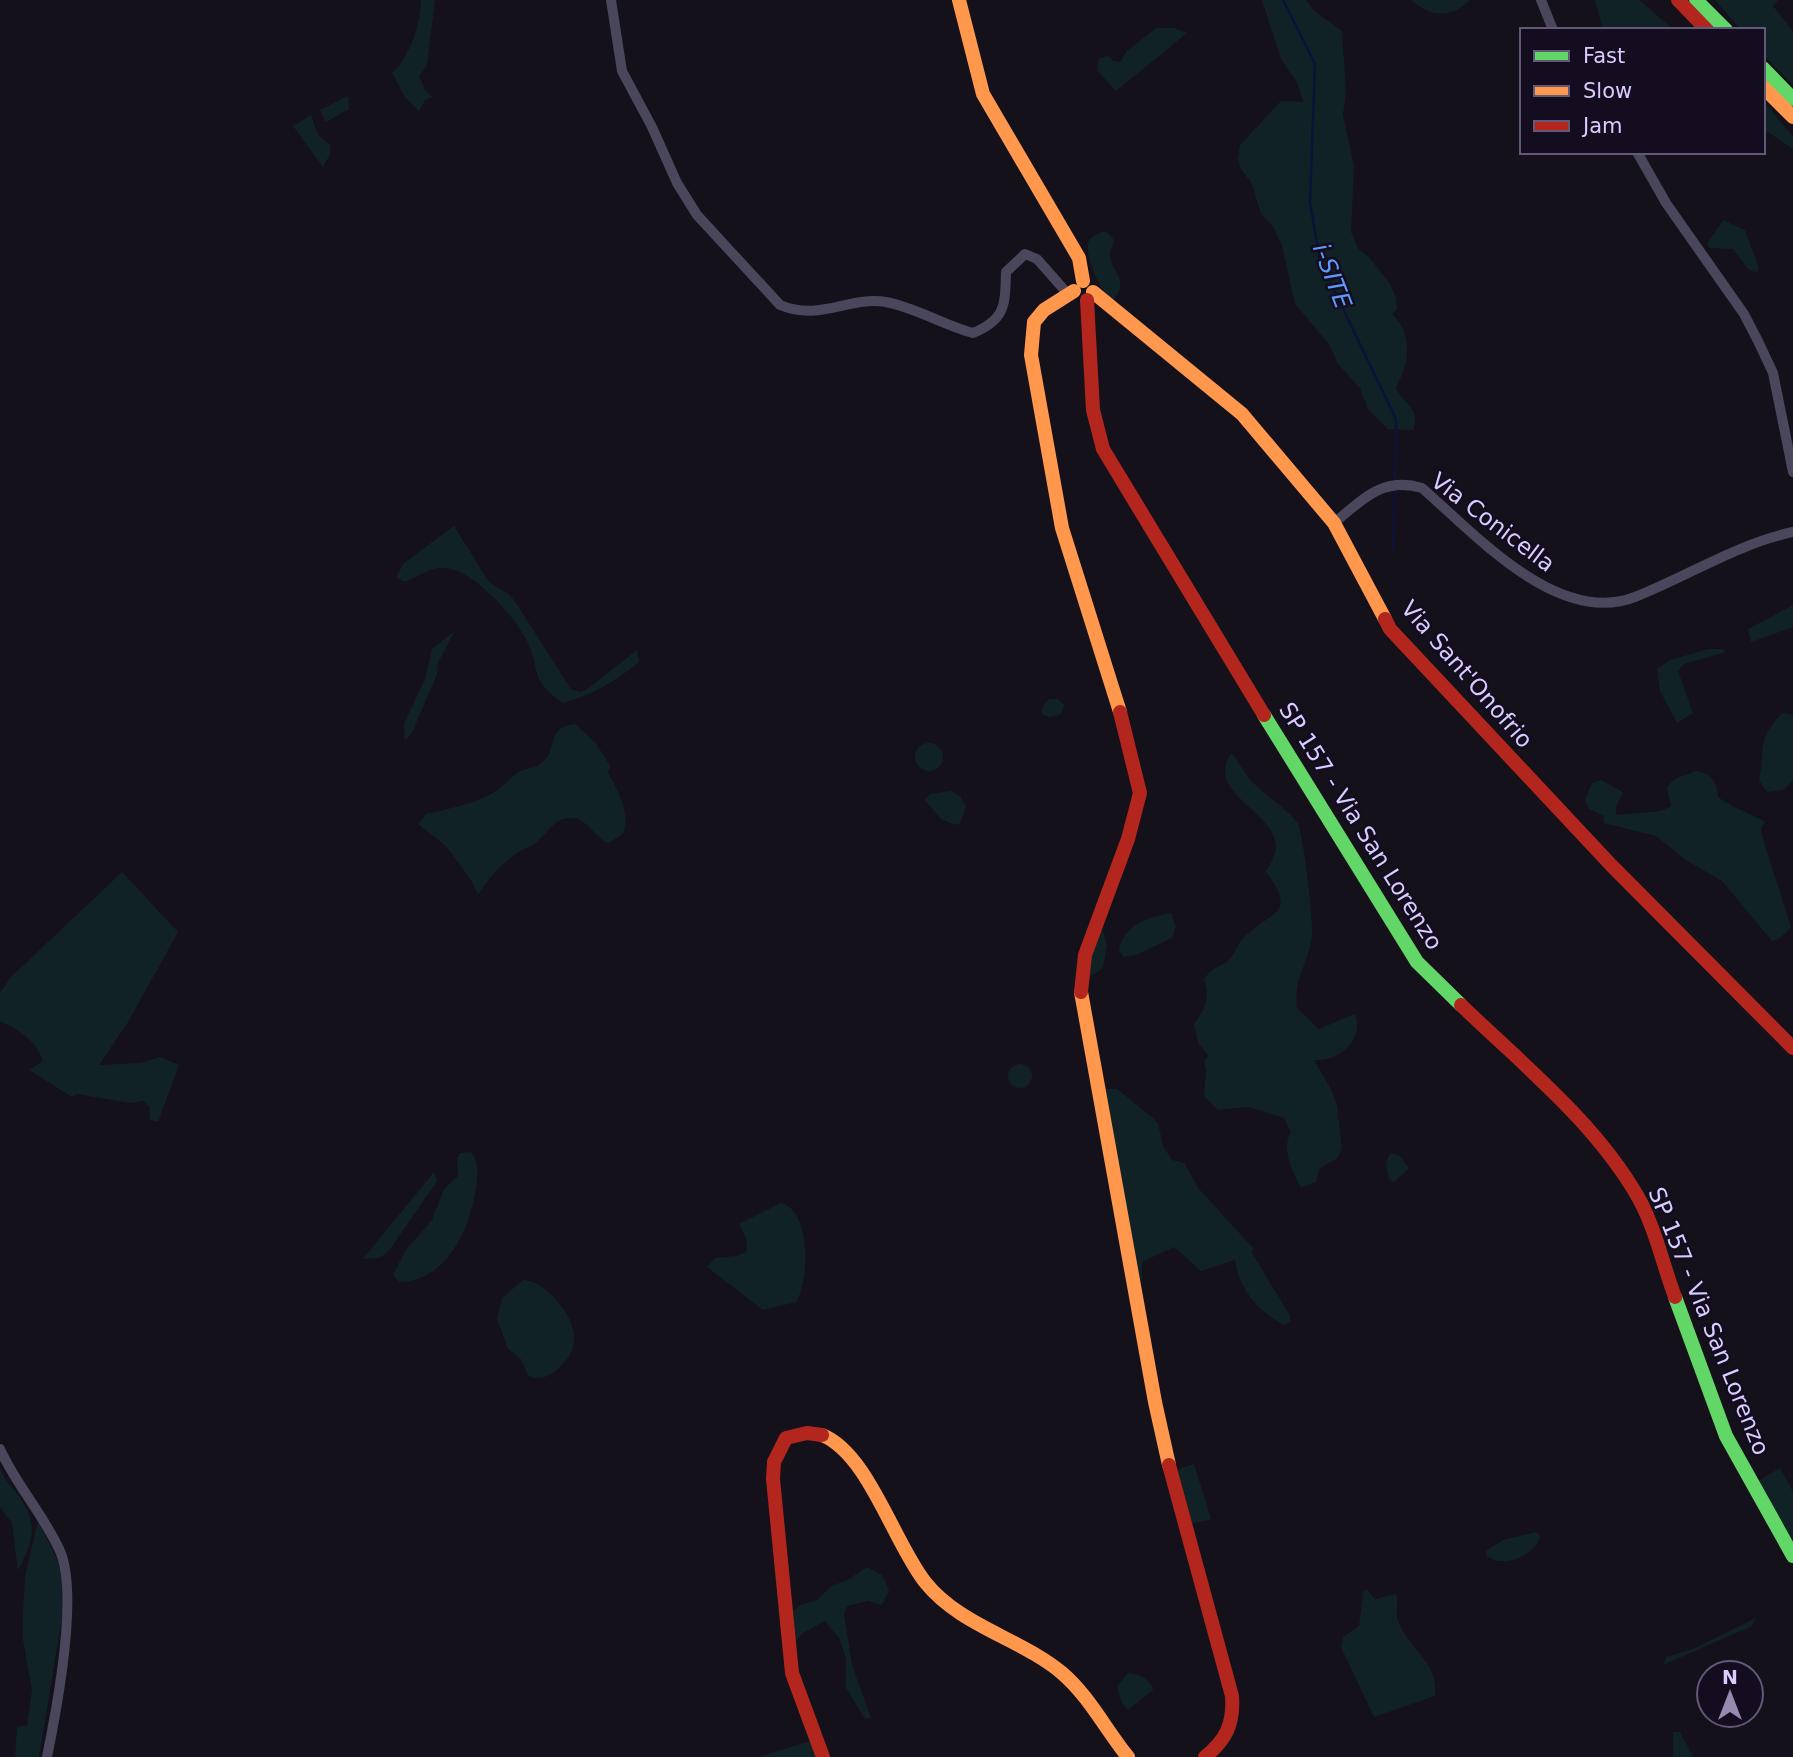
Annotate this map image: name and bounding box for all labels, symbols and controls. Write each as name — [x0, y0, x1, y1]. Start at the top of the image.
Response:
legend — [1520, 28, 1765, 154]
text: Fast — [1583, 44, 1625, 68]
text: Slow — [1583, 79, 1632, 103]
text: Jam — [1581, 114, 1623, 138]
water label: i-SITE — [1307, 239, 1357, 313]
street label: Via Conicella — [1426, 467, 1560, 577]
street label: Via Sant'Onofrio — [1396, 595, 1538, 753]
street label: SP 157 - Via San Lorenzo — [1274, 698, 1448, 954]
street label: SP 157 - Via San Lorenzo — [1643, 1183, 1775, 1459]
north arrow — [1695, 1659, 1765, 1729]
text: N — [1722, 1666, 1738, 1688]

